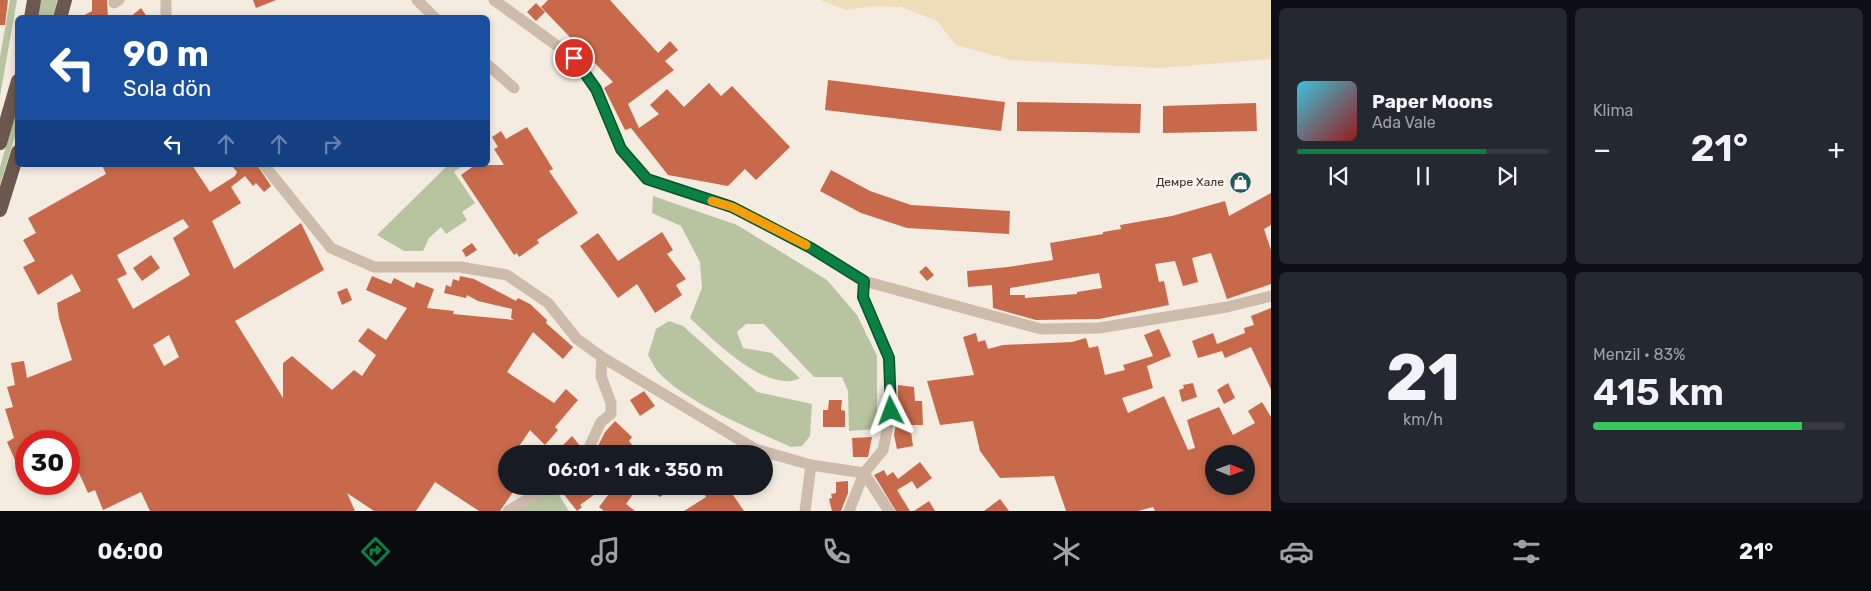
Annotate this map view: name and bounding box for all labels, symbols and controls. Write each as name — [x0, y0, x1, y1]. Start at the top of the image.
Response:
text: 90 m — [123, 33, 209, 75]
icon: left — [40, 35, 105, 100]
pin — [553, 37, 595, 79]
icon: arrive — [560, 44, 588, 72]
text: Sola dön — [123, 75, 211, 102]
text: Paper Moons — [1372, 90, 1493, 113]
text: Klima — [1593, 101, 1633, 120]
text: Ada Vale — [1372, 113, 1436, 132]
text: 21° — [1691, 125, 1748, 171]
icon: left — [159, 130, 187, 158]
icon: ahead — [212, 130, 240, 158]
icon: ahead — [265, 130, 293, 158]
icon: right — [318, 130, 346, 158]
text: − — [1593, 133, 1611, 166]
text: + — [1828, 133, 1845, 166]
icon: previous — [1325, 162, 1353, 190]
icon: pause — [1409, 162, 1437, 190]
icon: next — [1493, 162, 1521, 190]
shop icon: Демре Хале — [1228, 170, 1252, 194]
place label: Демре Хале — [1156, 175, 1224, 189]
text: 21 — [1386, 339, 1460, 416]
text: Menzil · 83% — [1593, 345, 1685, 364]
text: 415 km — [1593, 369, 1724, 415]
position arrow — [864, 384, 916, 436]
text: km/h — [1403, 410, 1443, 429]
speed limit sign: 30 — [15, 430, 80, 495]
north arrow — [1205, 445, 1255, 495]
map controls — [1205, 445, 1255, 495]
text: 06:01 · 1 dk · 350 m — [548, 458, 723, 481]
icon: directions — [358, 534, 393, 569]
icon: music — [588, 534, 623, 569]
icon: phone — [819, 534, 854, 569]
icon: climate — [1049, 534, 1084, 569]
icon: car — [1279, 534, 1314, 569]
icon: filters — [1509, 534, 1544, 569]
text: 06:00 — [98, 538, 163, 565]
text: 21° — [1739, 538, 1773, 565]

